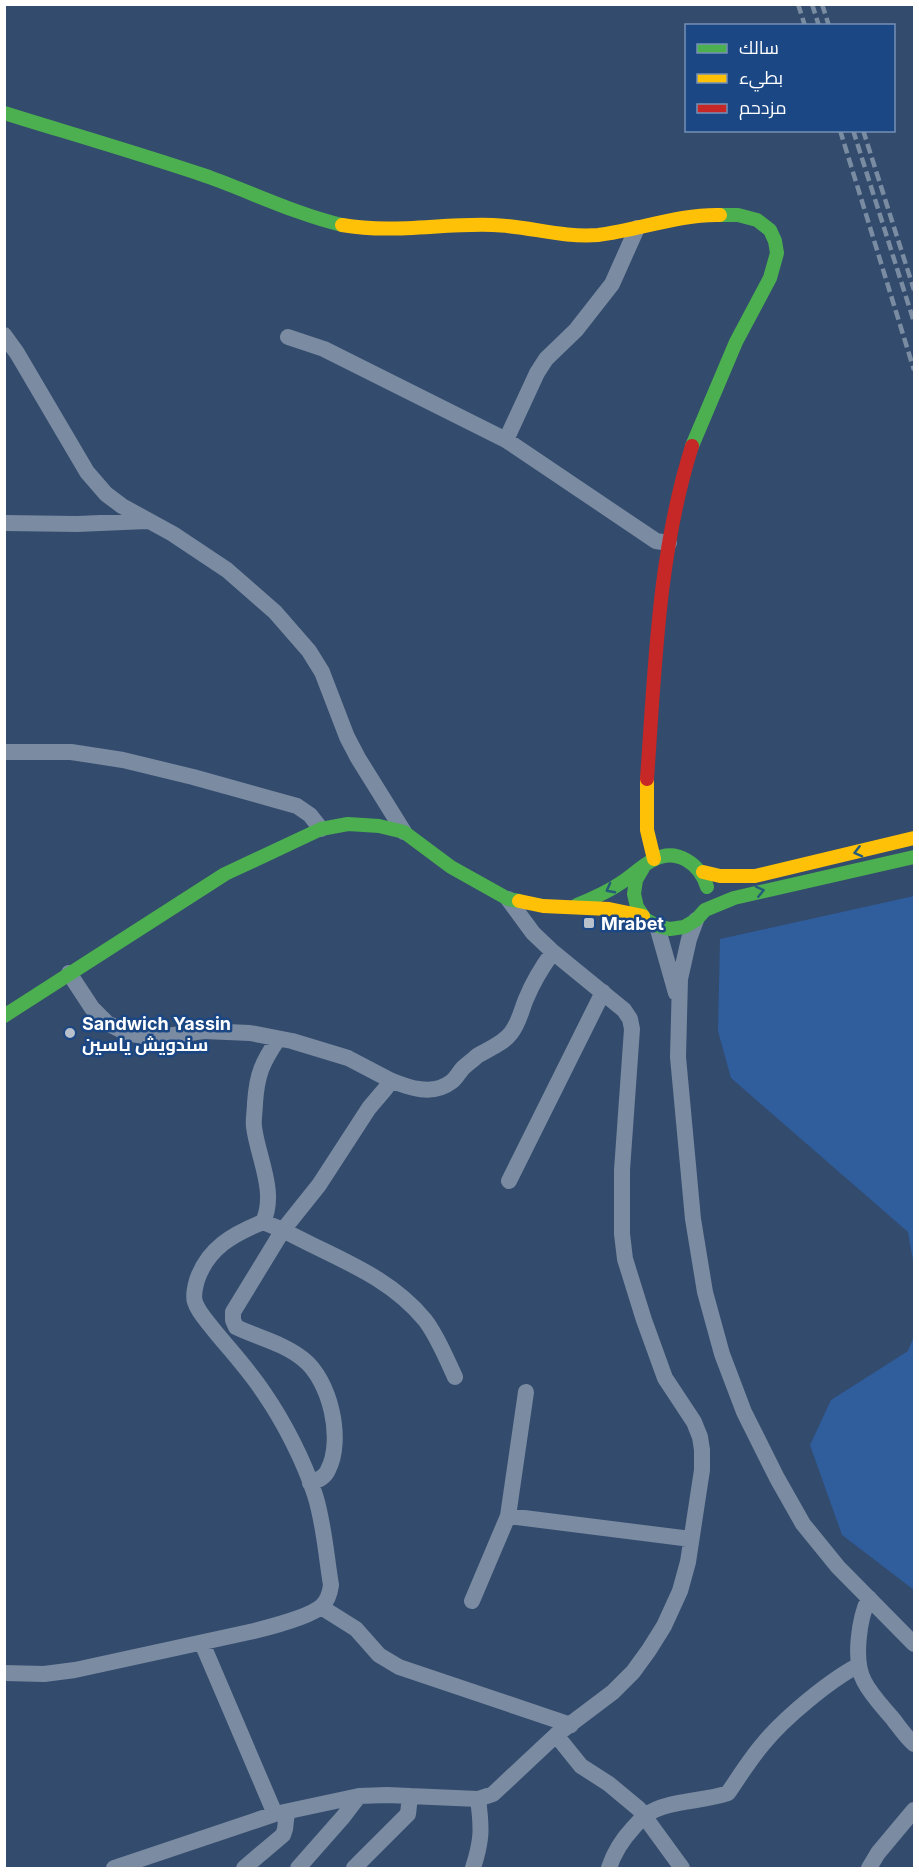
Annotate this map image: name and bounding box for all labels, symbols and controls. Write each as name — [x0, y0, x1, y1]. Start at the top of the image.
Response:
legend — [685, 24, 895, 132]
text: سالك — [739, 37, 779, 58]
text: بطيء — [739, 67, 783, 92]
text: مزدحم — [739, 97, 787, 120]
one-way arrow — [853, 844, 863, 857]
one-way arrow — [606, 882, 616, 893]
one-way arrow — [755, 885, 765, 898]
place label: Mrabet — [601, 913, 664, 934]
marker: Mrabet — [582, 916, 596, 930]
place label: Sandwich Yassin سندويش ياسين — [82, 1013, 231, 1056]
marker: Sandwich Yassin سندويش ياسين — [63, 1026, 77, 1040]

